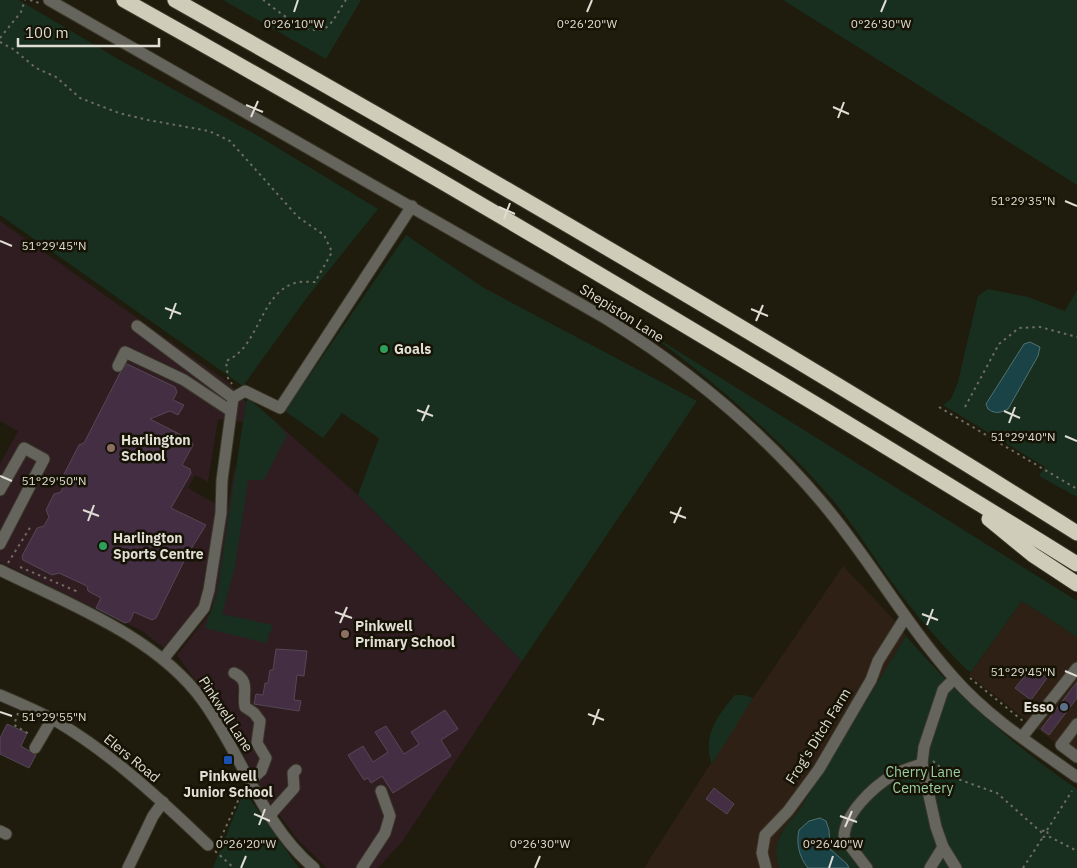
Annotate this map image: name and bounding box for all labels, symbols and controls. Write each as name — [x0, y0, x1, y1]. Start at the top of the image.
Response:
scale bar — [18, 15, 159, 47]
text: 0°26'10"W — [264, 16, 325, 31]
text: 0°26'20"W — [557, 16, 618, 31]
text: 0°26'30"W — [851, 16, 912, 31]
text: 100 m — [25, 23, 69, 42]
text: 51°29'35"N — [990, 193, 1056, 208]
text: 51°29'45"N — [21, 238, 87, 253]
street label: Shepiston Lane — [576, 280, 668, 346]
place label: Goals — [394, 340, 431, 358]
marker: Goals — [378, 343, 390, 355]
text: 51°29'40"N — [990, 429, 1056, 444]
place label: Harlington School — [121, 431, 191, 465]
marker: Harlington School — [105, 442, 117, 454]
text: 51°29'50"N — [21, 473, 87, 488]
place label: Harlington Sports Centre — [113, 529, 204, 563]
marker: Harlington Sports Centre — [97, 540, 109, 552]
place label: Pinkwell Primary School — [355, 617, 455, 651]
marker: Pinkwell Primary School — [339, 628, 351, 640]
text: 51°29'45"N — [990, 664, 1056, 679]
street label: Pinkwell Lane — [195, 673, 257, 755]
street label: Frog's Ditch Farm — [781, 685, 855, 787]
place label: Esso — [1024, 698, 1054, 716]
marker: Esso — [1058, 701, 1070, 713]
text: 51°29'55"N — [21, 709, 87, 724]
street label: Elers Road — [100, 730, 164, 786]
marker: Pinkwell Junior School — [222, 754, 234, 766]
park label: Cherry Lane Cemetery — [885, 763, 961, 797]
place label: Pinkwell Junior School — [183, 767, 273, 801]
text: 0°26'20"W — [216, 836, 277, 851]
text: 0°26'30"W — [510, 836, 571, 851]
text: 0°26'40"W — [803, 836, 864, 851]

